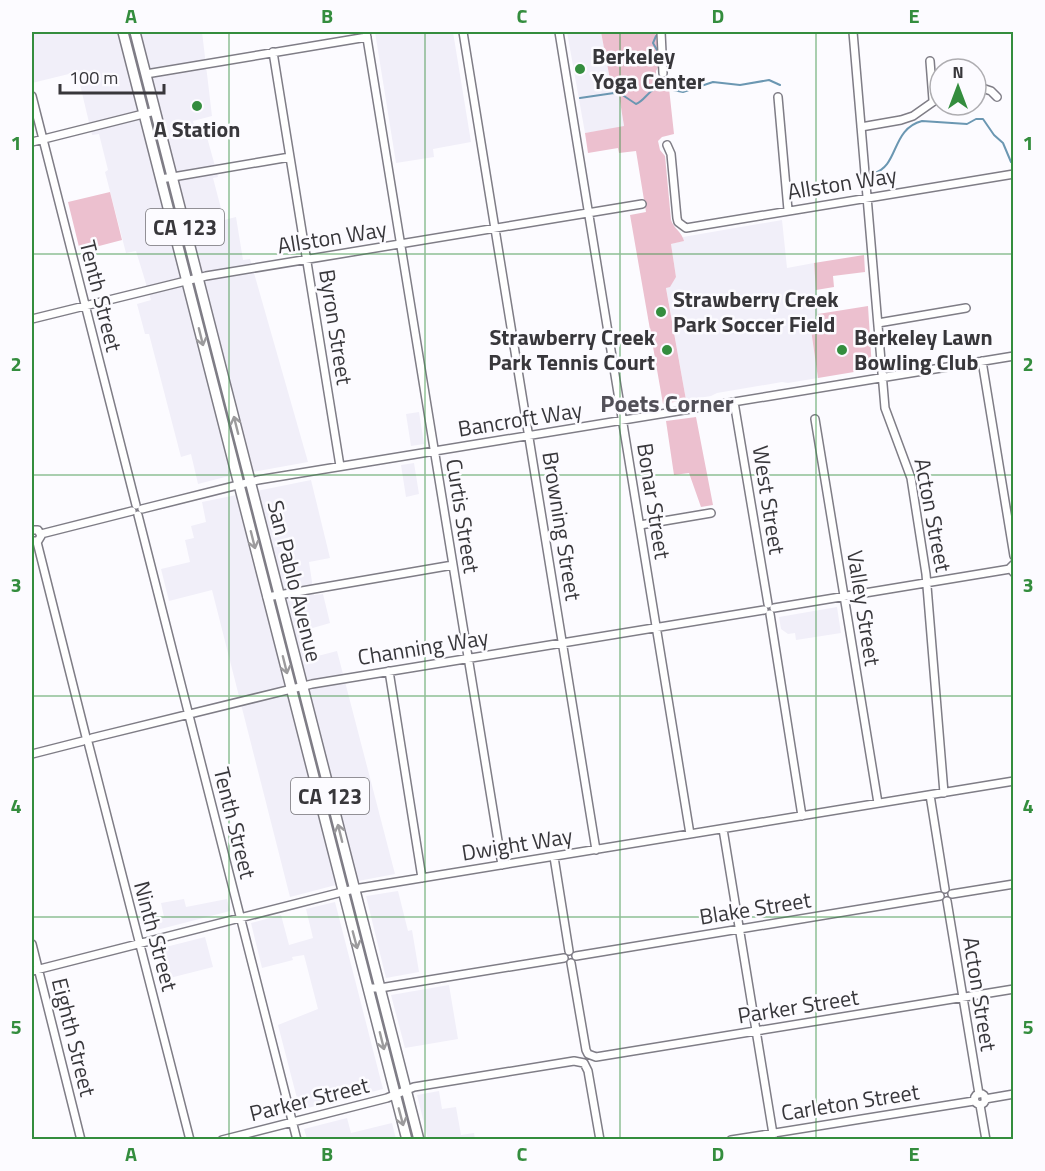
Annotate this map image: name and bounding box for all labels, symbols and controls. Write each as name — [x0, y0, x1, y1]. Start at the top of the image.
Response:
text: A — [125, 0, 137, 31]
text: B — [321, 0, 333, 31]
text: C — [517, 0, 528, 31]
text: D — [712, 0, 724, 31]
text: E — [908, 0, 920, 31]
place label: Berkeley Yoga Center — [592, 39, 705, 98]
scale bar — [60, 57, 164, 95]
north arrow — [928, 57, 988, 117]
text: N — [952, 60, 964, 84]
marker: Berkeley Yoga Center — [573, 62, 587, 76]
text: 100 m — [69, 64, 118, 91]
marker: A Station — [190, 99, 204, 113]
place label: A Station — [154, 112, 240, 146]
text: 1 — [10, 127, 22, 158]
text: 1 — [1022, 127, 1034, 158]
street label: Allston Way — [785, 158, 899, 208]
road number: CA 123 — [146, 209, 224, 245]
street label: Allston Way — [275, 212, 389, 262]
street label: Tenth Street — [71, 237, 131, 355]
street label: Byron Street — [310, 267, 362, 387]
place label: Strawberry Creek Park Soccer Field — [673, 282, 839, 341]
marker: Strawberry Creek Park Soccer Field — [654, 305, 668, 319]
place label: Strawberry Creek Park Tennis Court — [488, 320, 656, 379]
place label: Berkeley Lawn Bowling Club — [854, 320, 993, 379]
one-way arrow — [196, 327, 208, 346]
marker: Strawberry Creek Park Tennis Court — [660, 343, 674, 357]
marker: Berkeley Lawn Bowling Club — [835, 343, 849, 357]
text: 2 — [10, 348, 22, 379]
text: 2 — [1022, 348, 1034, 379]
district label: Poets Corner — [600, 385, 734, 421]
street label: Bancroft Way — [455, 392, 585, 446]
one-way arrow — [229, 416, 241, 435]
street label: Bonar Street — [628, 440, 680, 562]
street label: West Street — [744, 443, 794, 557]
street label: Browning Street — [533, 449, 591, 603]
street label: Acton Street — [905, 455, 961, 575]
street label: Curtis Street — [437, 456, 489, 576]
street label: San Pablo Avenue — [258, 497, 332, 665]
one-way arrow — [248, 531, 259, 550]
street label: Valley Street — [838, 548, 890, 668]
text: 3 — [10, 569, 22, 600]
text: 3 — [1022, 569, 1034, 600]
street label: Channing Way — [355, 620, 491, 674]
one-way arrow — [279, 655, 291, 674]
street label: Tenth Street — [205, 764, 265, 882]
road number: CA 123 — [291, 778, 369, 814]
text: 4 — [10, 790, 22, 821]
text: 4 — [1022, 790, 1034, 821]
street label: Dwight Way — [459, 818, 575, 870]
one-way arrow — [333, 824, 345, 843]
street label: Ninth Street — [125, 877, 187, 995]
street label: Blake Street — [697, 882, 814, 934]
one-way arrow — [350, 930, 362, 949]
street label: Acton Street — [954, 934, 1006, 1054]
street label: Eighth Street — [43, 974, 105, 1100]
street label: Parker Street — [735, 980, 861, 1032]
text: 5 — [10, 1011, 22, 1042]
text: 5 — [1022, 1011, 1034, 1042]
one-way arrow — [376, 1032, 388, 1051]
street label: Parker Street — [246, 1068, 373, 1130]
street label: Carleton Street — [778, 1074, 922, 1130]
one-way arrow — [396, 1107, 407, 1126]
text: A — [125, 1138, 137, 1169]
text: B — [321, 1138, 333, 1169]
text: C — [517, 1138, 528, 1169]
text: D — [712, 1138, 724, 1169]
text: E — [908, 1138, 920, 1169]

